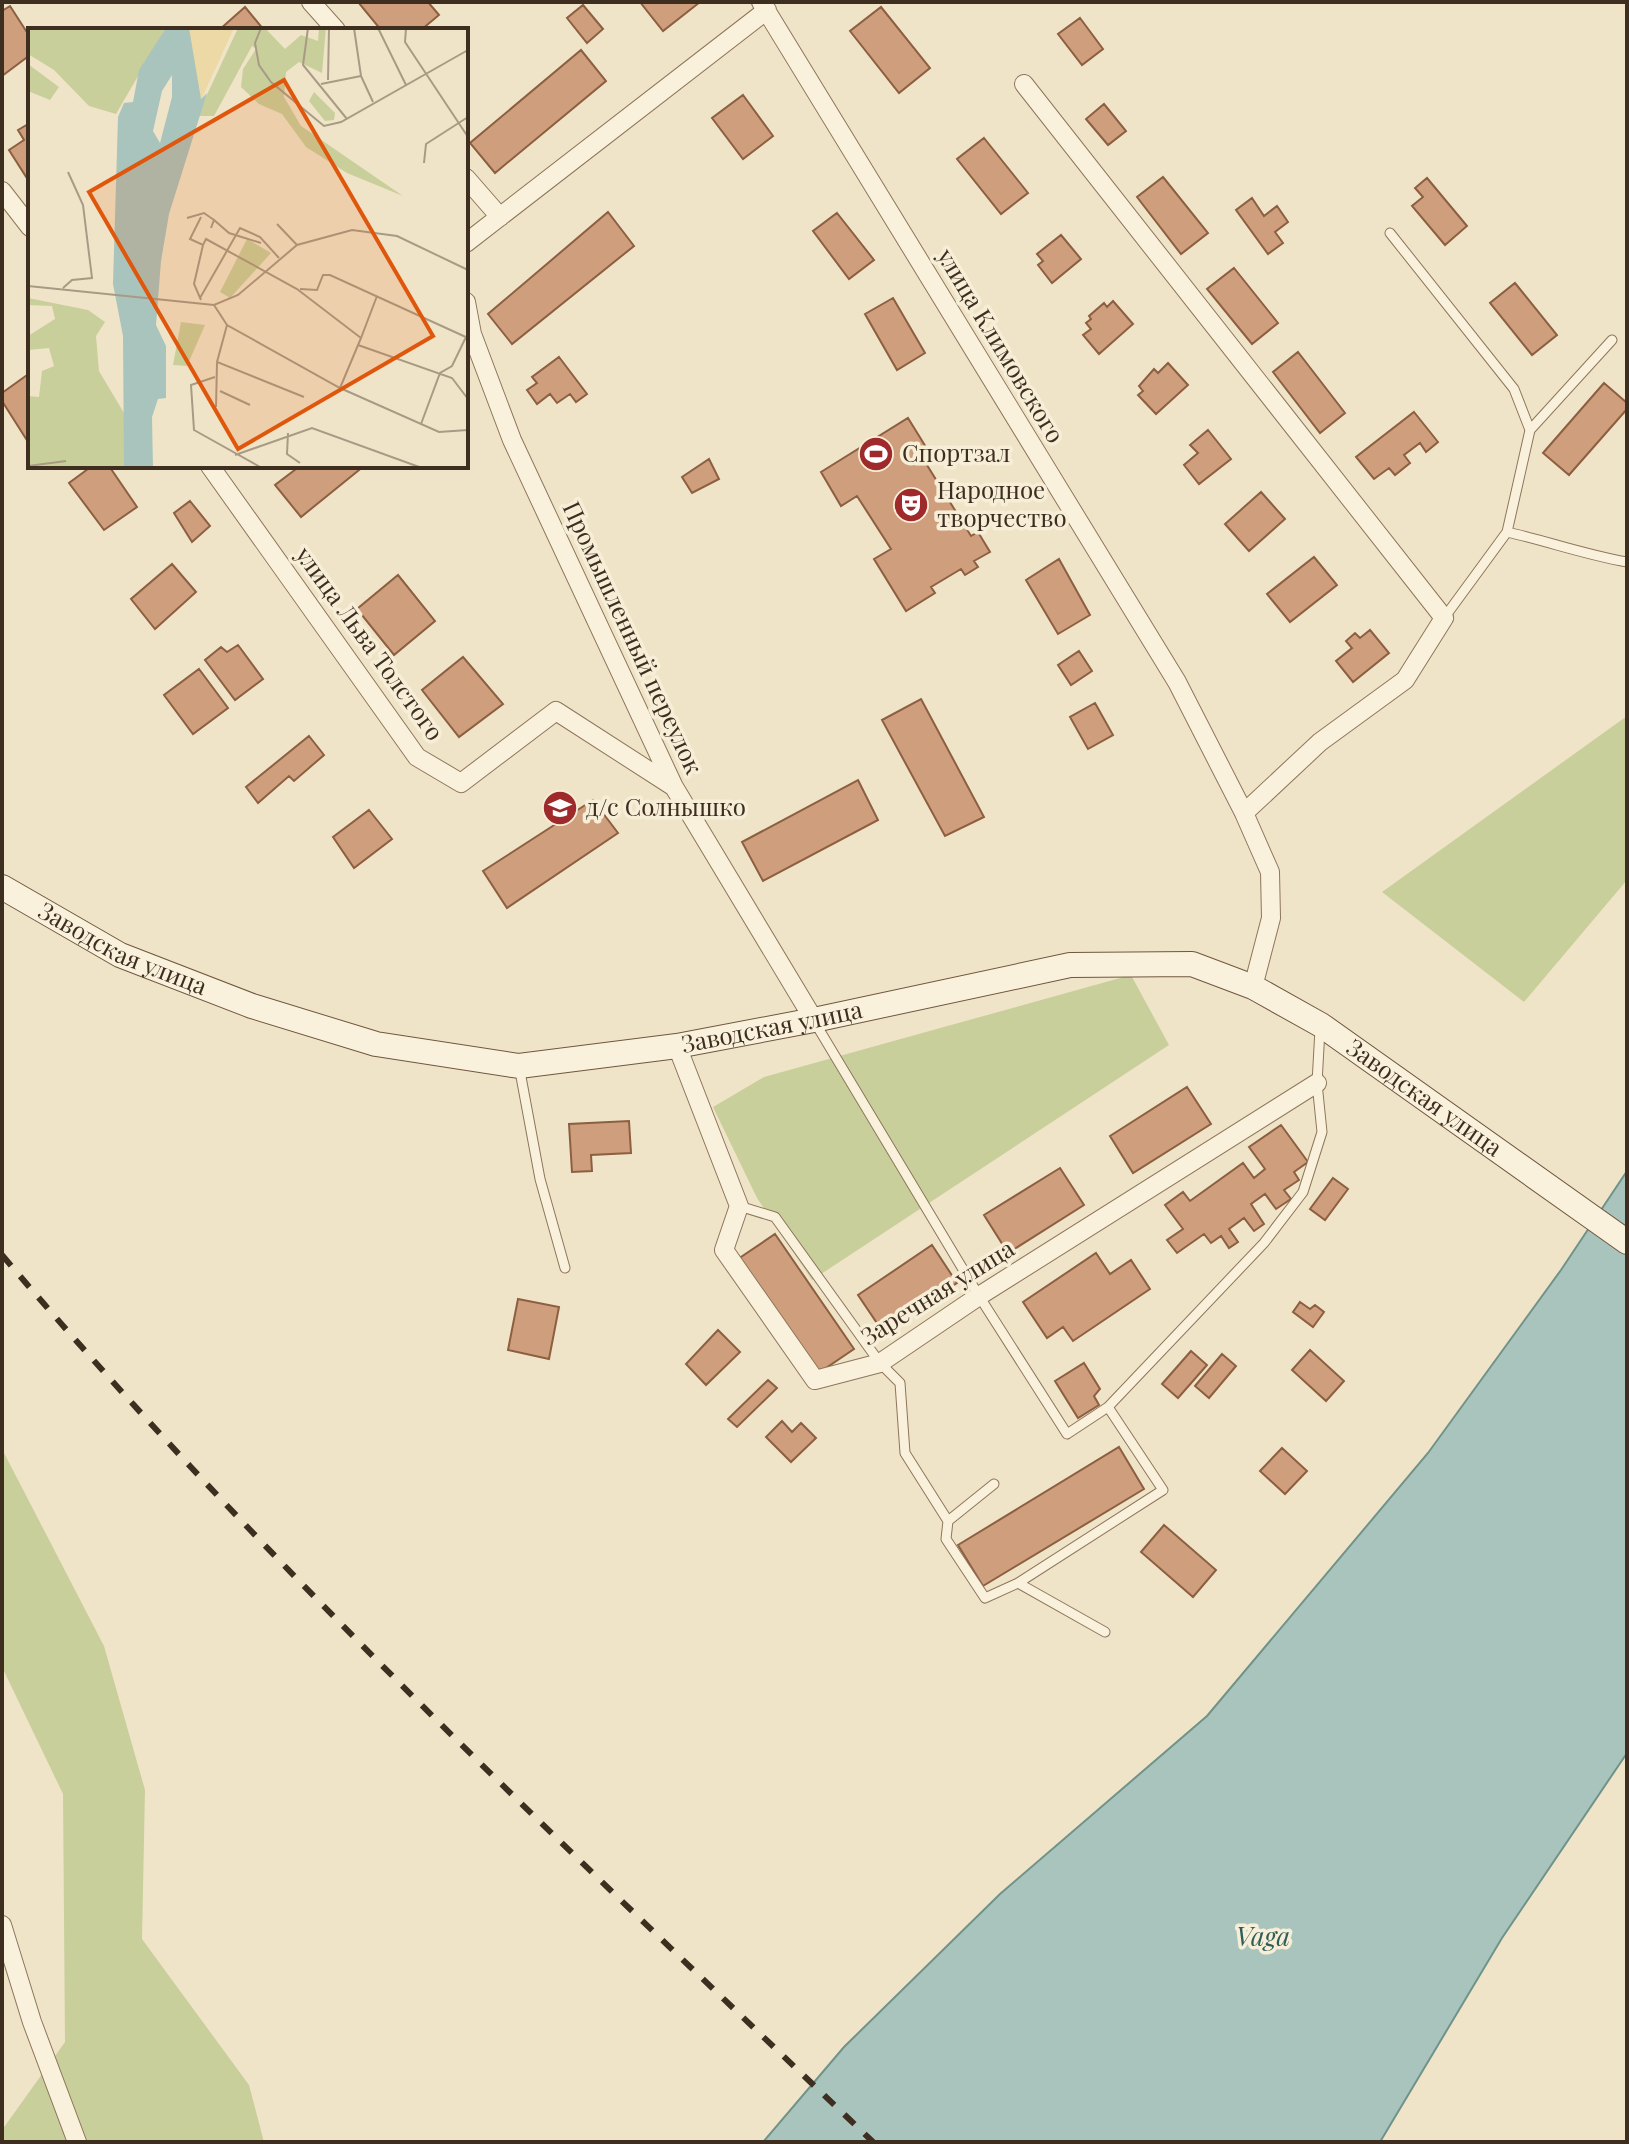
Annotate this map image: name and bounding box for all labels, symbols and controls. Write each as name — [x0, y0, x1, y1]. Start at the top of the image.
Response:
inset map — [28, 28, 468, 468]
street label: улица Климовского — [930, 241, 1072, 448]
sports icon: Спортзал — [857, 435, 895, 473]
place label: Спортзал — [902, 436, 1010, 468]
place label: Народное творчество — [937, 473, 1067, 533]
theatre icon: Народное творчество — [892, 486, 930, 524]
street label: Промышленный переулок — [556, 496, 711, 779]
street label: улица Льва Толстого — [289, 539, 452, 746]
school or university icon: д/с Солнышко — [541, 789, 579, 827]
place label: д/с Солнышко — [586, 790, 746, 822]
street label: Заводская улица — [33, 893, 212, 1001]
street label: Заводская улица — [678, 992, 865, 1059]
street label: Заводская улица — [1341, 1030, 1509, 1163]
street label: Заречная улица — [854, 1231, 1020, 1351]
water label: Vaga — [1236, 1918, 1290, 1953]

